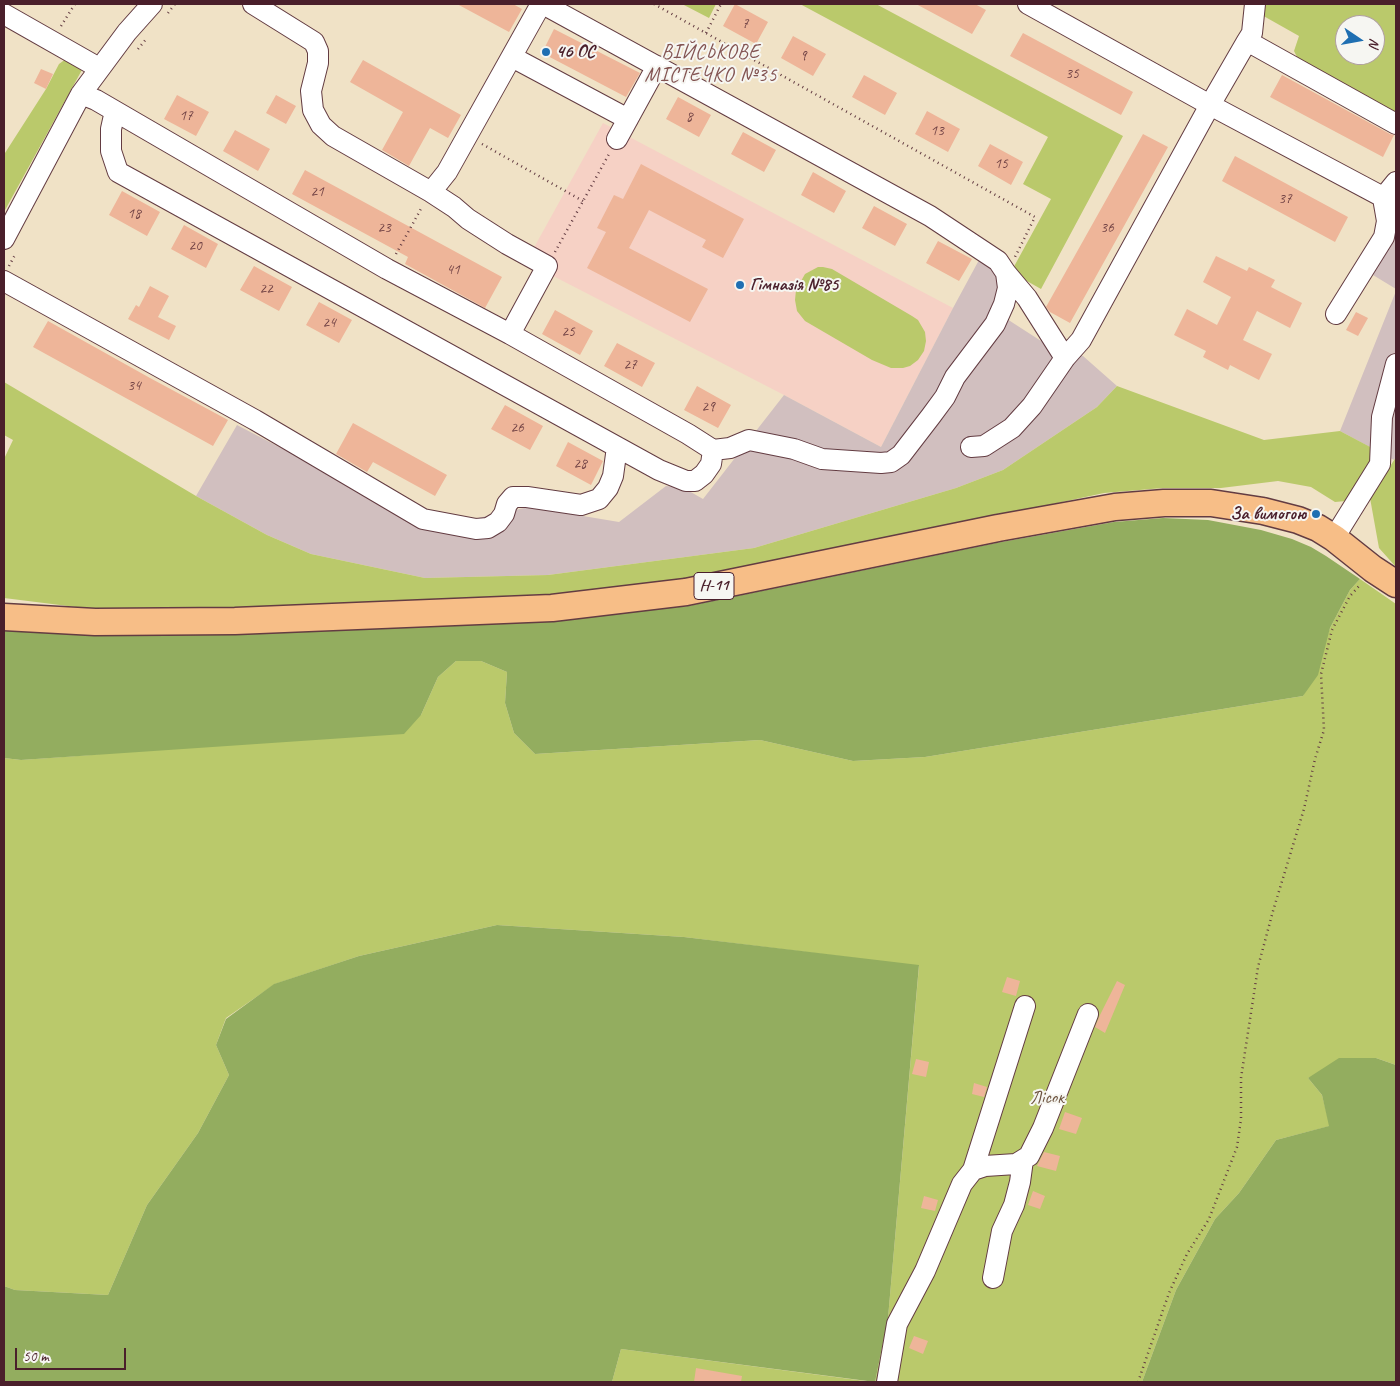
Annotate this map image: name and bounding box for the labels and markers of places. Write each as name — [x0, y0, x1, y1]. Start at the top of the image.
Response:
place label: 46 ОС — [556, 41, 595, 63]
marker: 46 ОС — [540, 46, 552, 58]
place label: Гімназія №85 — [750, 274, 838, 296]
marker: Гімназія №85 — [734, 279, 746, 291]
place label: За вимогою — [1230, 503, 1306, 525]
marker: За вимогою — [1310, 508, 1322, 520]

